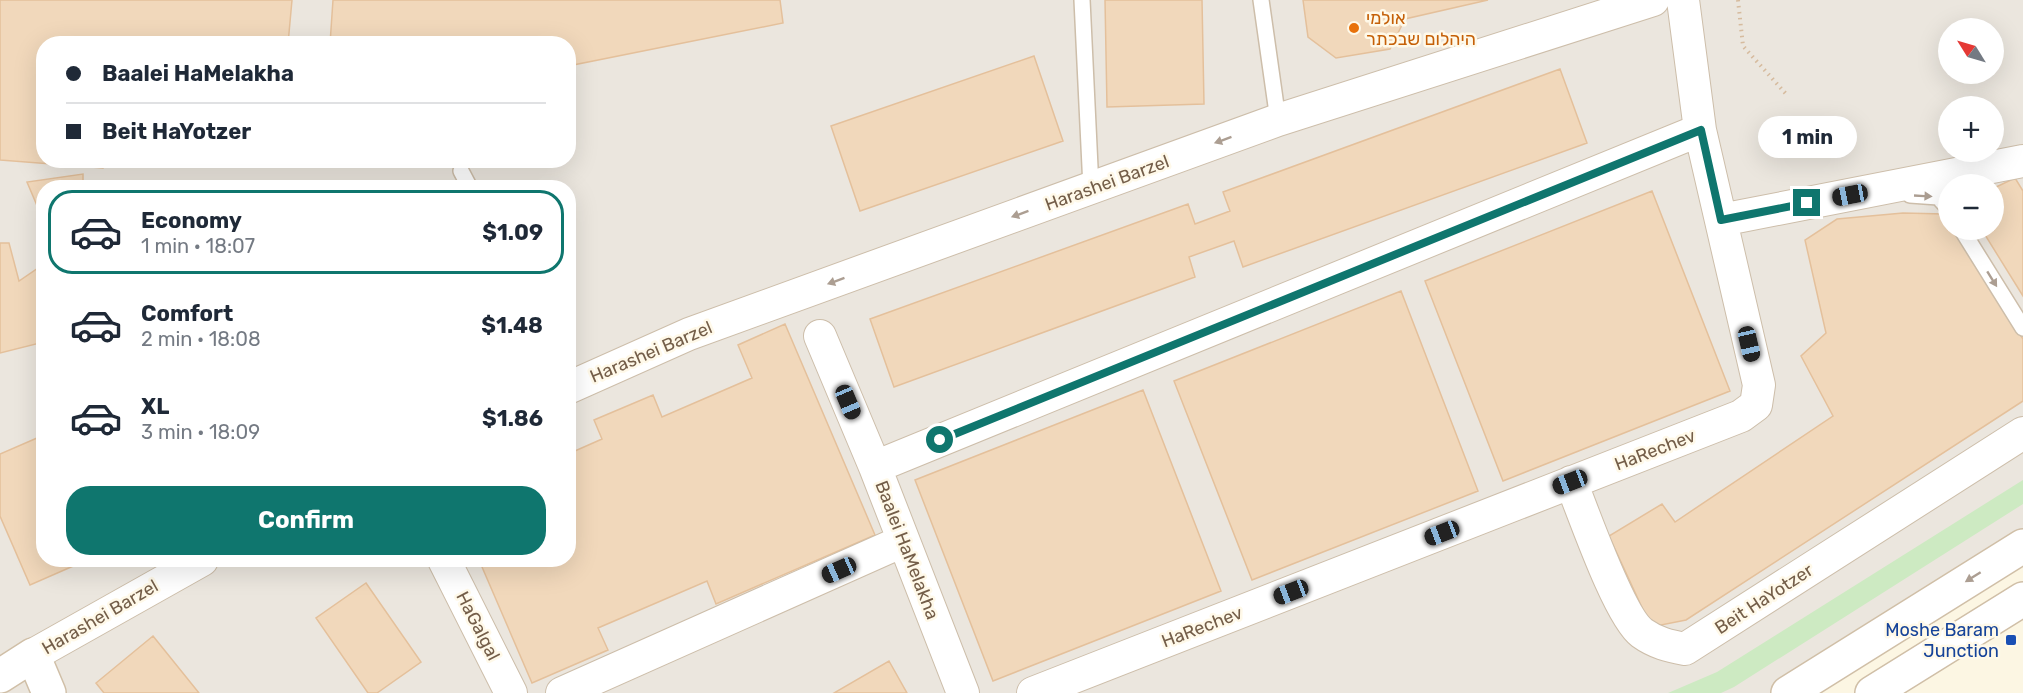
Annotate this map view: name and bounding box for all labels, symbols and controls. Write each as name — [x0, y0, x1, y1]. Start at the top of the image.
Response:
place label: אולמי היהלום שבכתר — [1366, 7, 1476, 50]
north arrow — [1938, 18, 2004, 84]
map controls — [1938, 18, 2004, 240]
marker: אולמי היהלום שבכתר — [1347, 21, 1361, 35]
text: Baalei HaMelakha — [102, 60, 294, 87]
button: + — [1938, 96, 2004, 162]
callout: 1 min — [1758, 116, 1856, 158]
text: Beit HaYotzer — [102, 118, 251, 145]
text: 1 min — [1782, 125, 1833, 149]
one-way arrow — [1213, 136, 1231, 146]
street label: Harashei Barzel — [1042, 150, 1172, 216]
button: − — [1938, 174, 2004, 240]
car — [1831, 183, 1869, 207]
route end — [1793, 189, 1820, 216]
one-way arrow — [1913, 191, 1932, 200]
icon: car — [69, 205, 123, 259]
text: Economy — [141, 207, 242, 234]
one-way arrow — [1010, 210, 1028, 220]
text: $1.09 — [482, 219, 543, 246]
text: 1 min · 18:07 — [141, 234, 255, 258]
one-way arrow — [1987, 271, 1998, 287]
one-way arrow — [827, 276, 845, 286]
icon: car — [69, 298, 123, 352]
text: Comfort — [141, 300, 233, 327]
text: $1.48 — [481, 312, 543, 339]
street label: Harashei Barzel — [587, 316, 715, 388]
car — [1736, 324, 1762, 364]
text: 2 min · 18:08 — [141, 327, 261, 351]
car — [833, 382, 863, 422]
icon: car — [69, 391, 123, 445]
text: XL — [141, 393, 169, 420]
text: $1.86 — [482, 405, 543, 432]
text: 3 min · 18:09 — [141, 420, 260, 444]
street label: HaRechev — [1611, 424, 1699, 476]
route start — [926, 426, 953, 453]
car — [1550, 467, 1590, 497]
street label: Baalei HaMelakha — [870, 478, 944, 622]
button: Confirm — [66, 486, 546, 555]
car — [1422, 518, 1462, 548]
car — [819, 554, 859, 586]
street label: Beit HaYotzer — [1711, 559, 1817, 639]
one-way arrow — [1965, 571, 1981, 582]
street label: Harashei Barzel — [38, 575, 162, 659]
car — [1271, 577, 1311, 607]
street label: HaGalgal — [451, 588, 505, 664]
street label: HaRechev — [1158, 601, 1246, 653]
place label: Moshe Baram Junction — [1885, 619, 1999, 662]
marker: Moshe Baram Junction — [2004, 633, 2018, 647]

